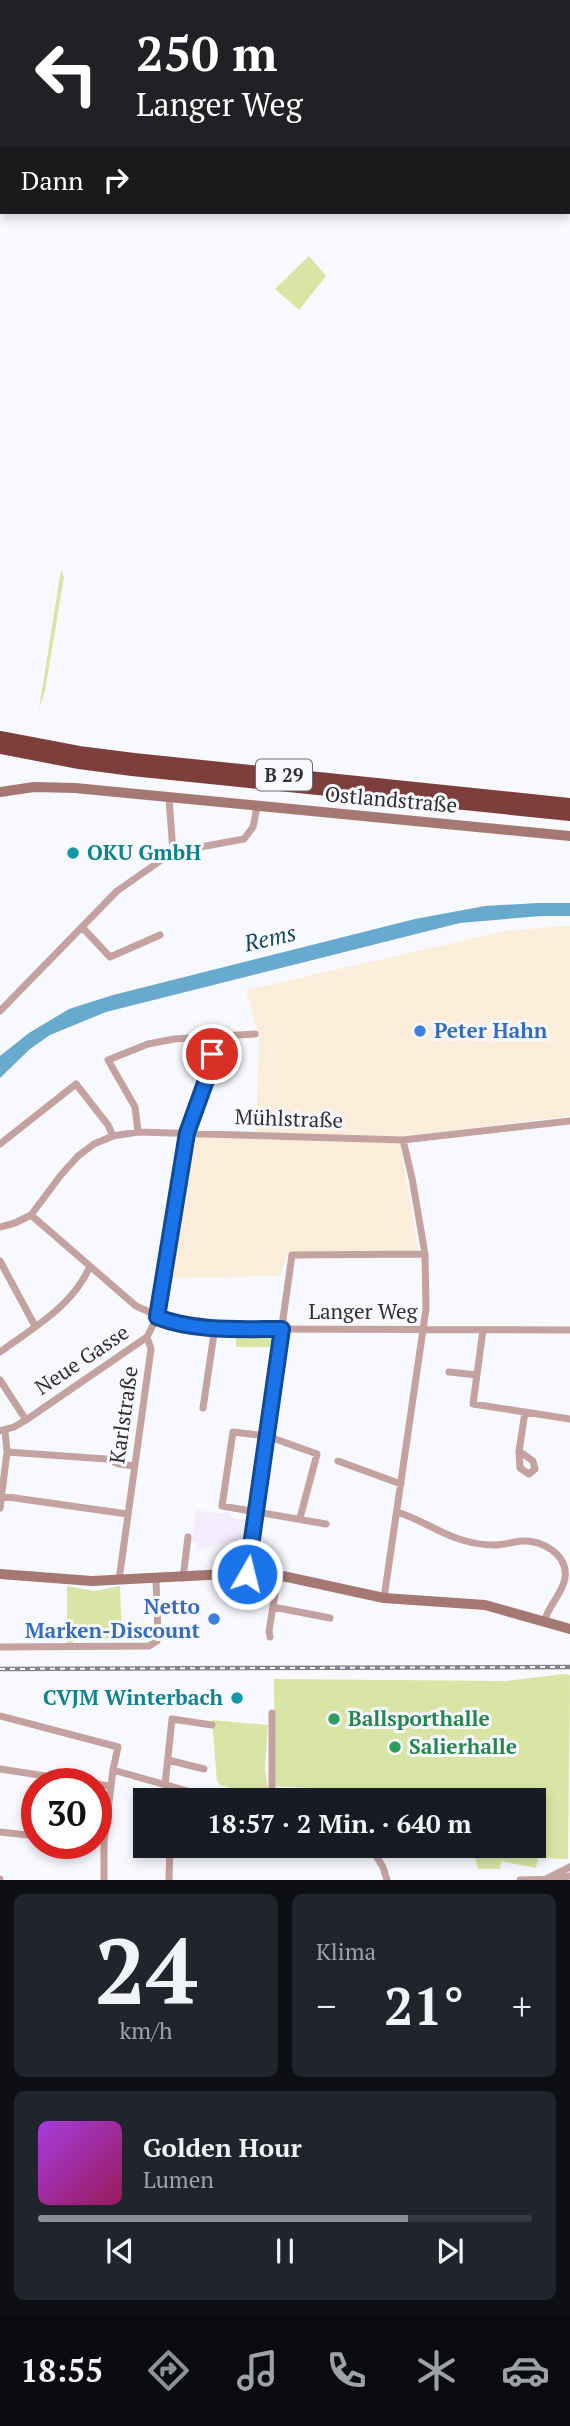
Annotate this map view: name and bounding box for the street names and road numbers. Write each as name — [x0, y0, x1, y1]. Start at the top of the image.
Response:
road number: B 29 — [256, 760, 312, 790]
street label: Ostlandstraße — [324, 779, 459, 819]
street label: Mühlstraße — [234, 1102, 344, 1134]
street label: Langer Weg — [308, 1297, 419, 1325]
street label: Neue Gasse — [29, 1318, 134, 1401]
street label: Karlstraße — [102, 1364, 144, 1465]

